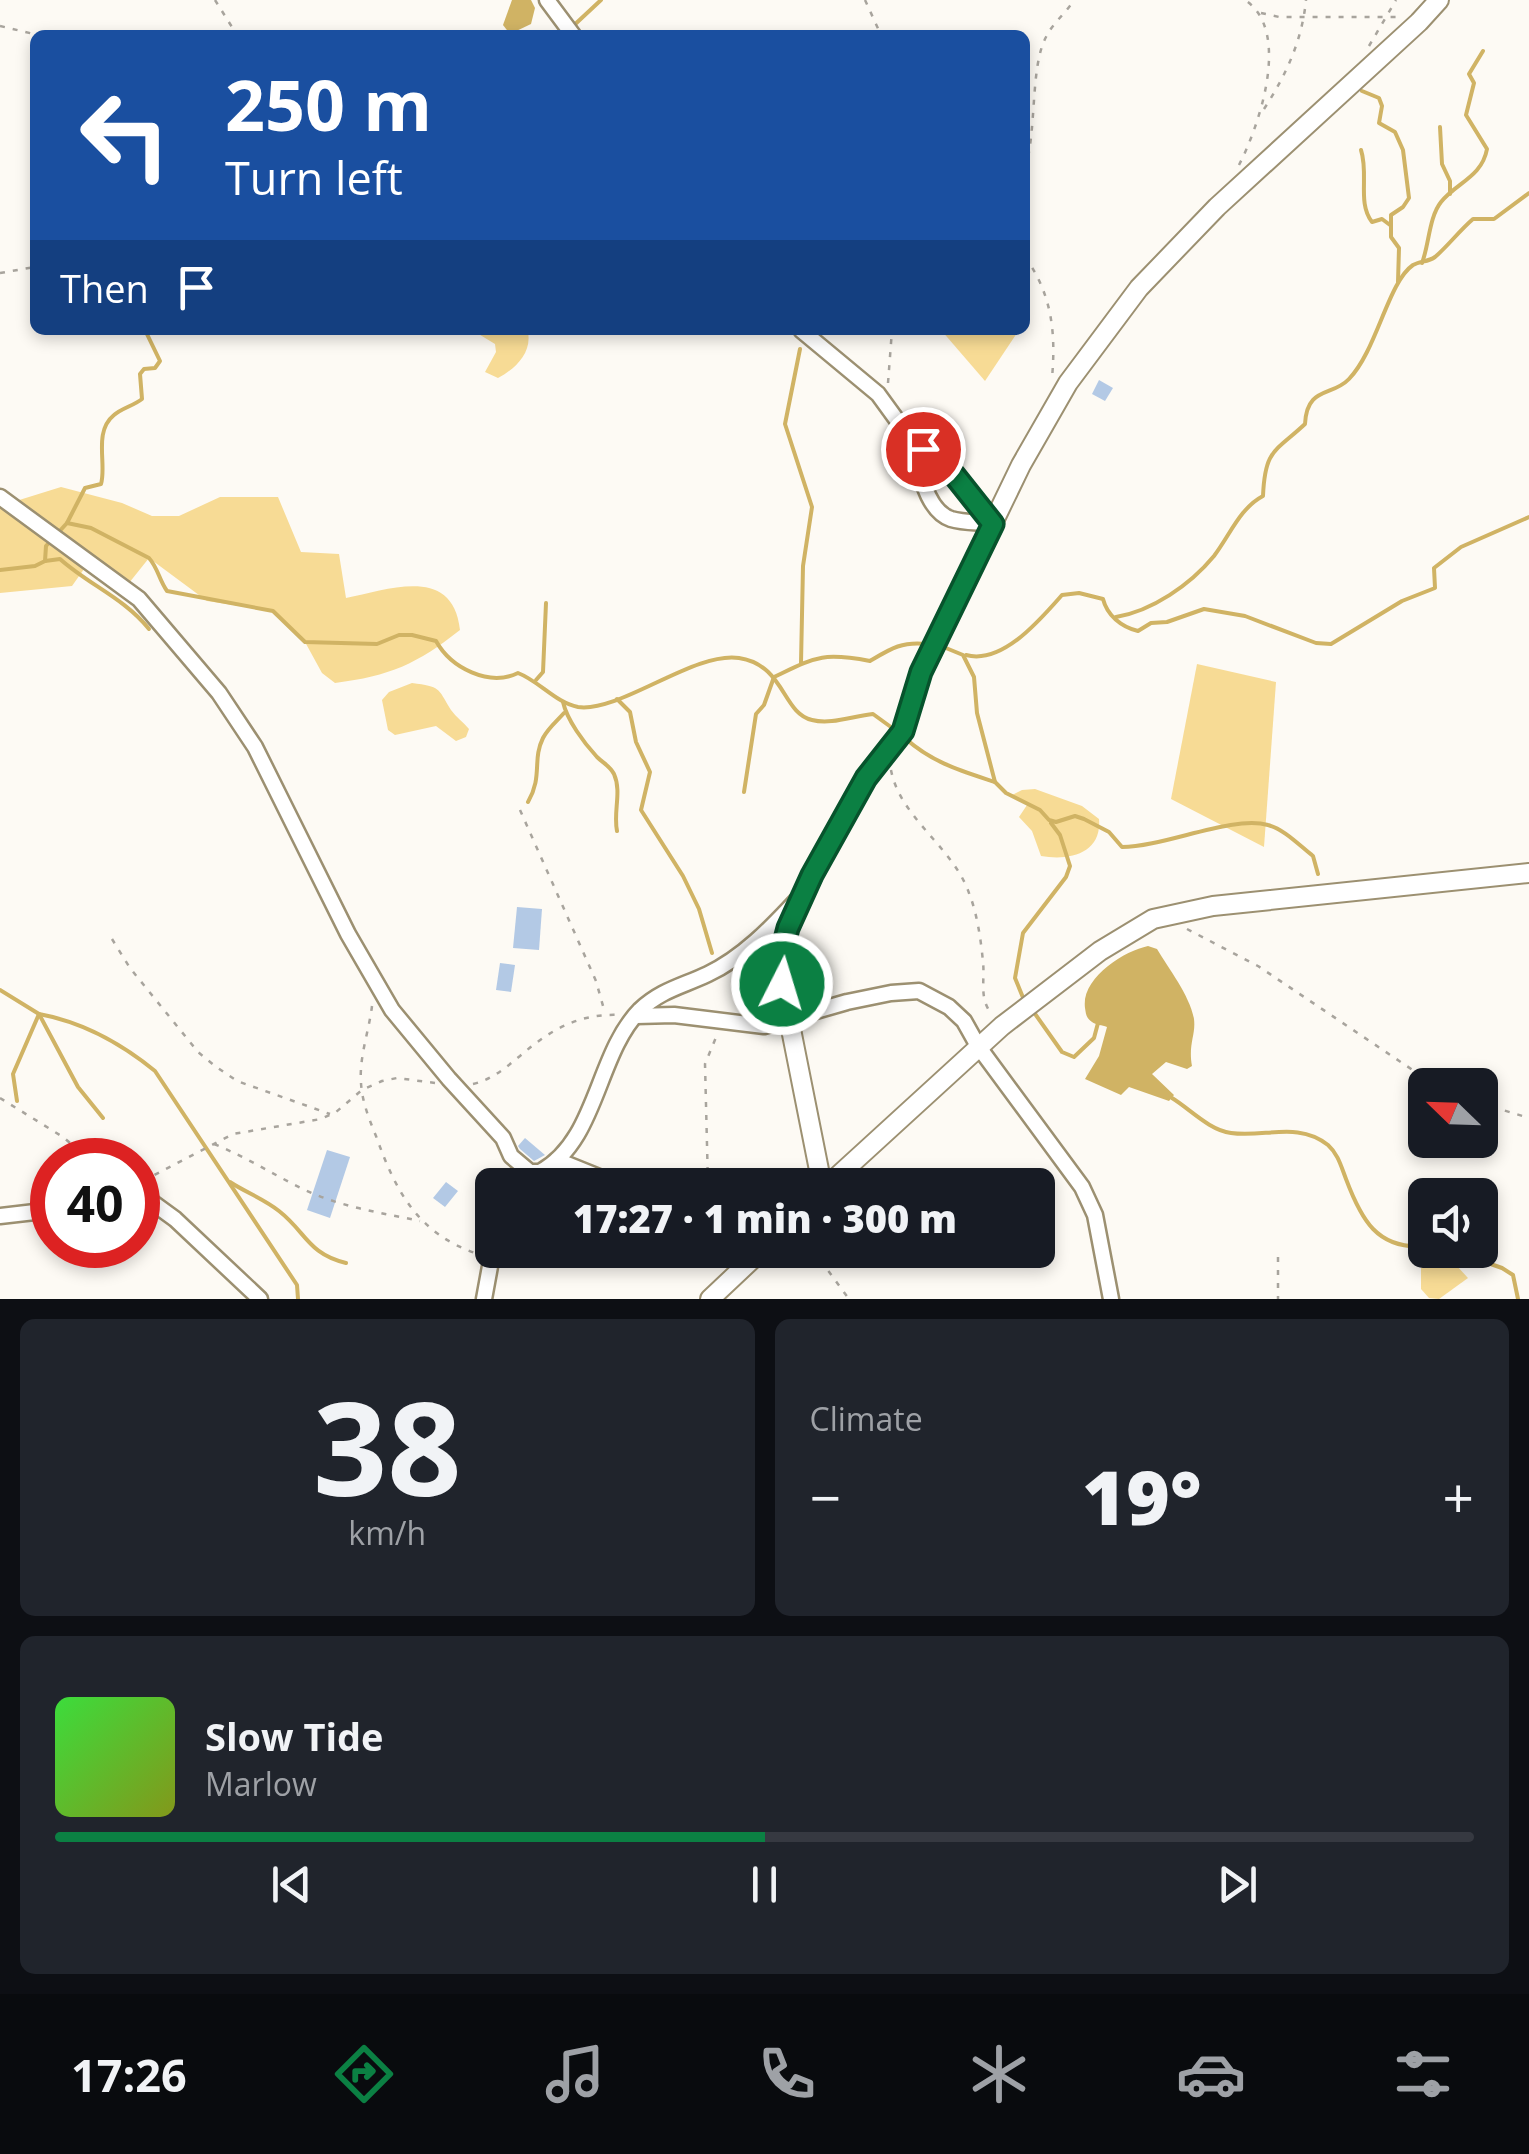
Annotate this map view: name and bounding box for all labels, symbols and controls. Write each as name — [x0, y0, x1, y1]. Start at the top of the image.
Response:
text: 250 m — [225, 56, 432, 152]
icon: left — [60, 70, 190, 200]
text: Turn left — [225, 147, 403, 208]
icon: arrive — [169, 260, 224, 315]
text: Then — [60, 262, 149, 314]
pin — [881, 407, 966, 492]
icon: arrive — [896, 422, 951, 477]
position arrow — [730, 932, 834, 1036]
north arrow — [1408, 1068, 1498, 1158]
map controls — [1408, 1068, 1498, 1268]
speed limit sign: 40 — [30, 1138, 160, 1268]
button: sound — [1408, 1178, 1498, 1268]
text: 17:27 · 1 min · 300 m — [573, 1192, 957, 1244]
text: 38 — [313, 1357, 462, 1534]
text: Climate — [810, 1397, 923, 1440]
text: 19° — [1082, 1445, 1202, 1547]
text: − — [810, 1459, 841, 1534]
text: + — [1443, 1459, 1474, 1534]
text: km/h — [348, 1511, 426, 1554]
text: Slow Tide — [205, 1710, 384, 1762]
text: Marlow — [205, 1762, 317, 1805]
icon: previous — [264, 1857, 319, 1912]
icon: pause — [737, 1857, 792, 1912]
icon: next — [1210, 1857, 1265, 1912]
icon: directions — [329, 2039, 399, 2109]
icon: music — [540, 2039, 610, 2109]
icon: phone — [752, 2039, 822, 2109]
icon: climate — [964, 2039, 1034, 2109]
icon: car — [1176, 2039, 1246, 2109]
icon: filters — [1388, 2039, 1458, 2109]
text: 17:26 — [71, 2044, 187, 2105]

